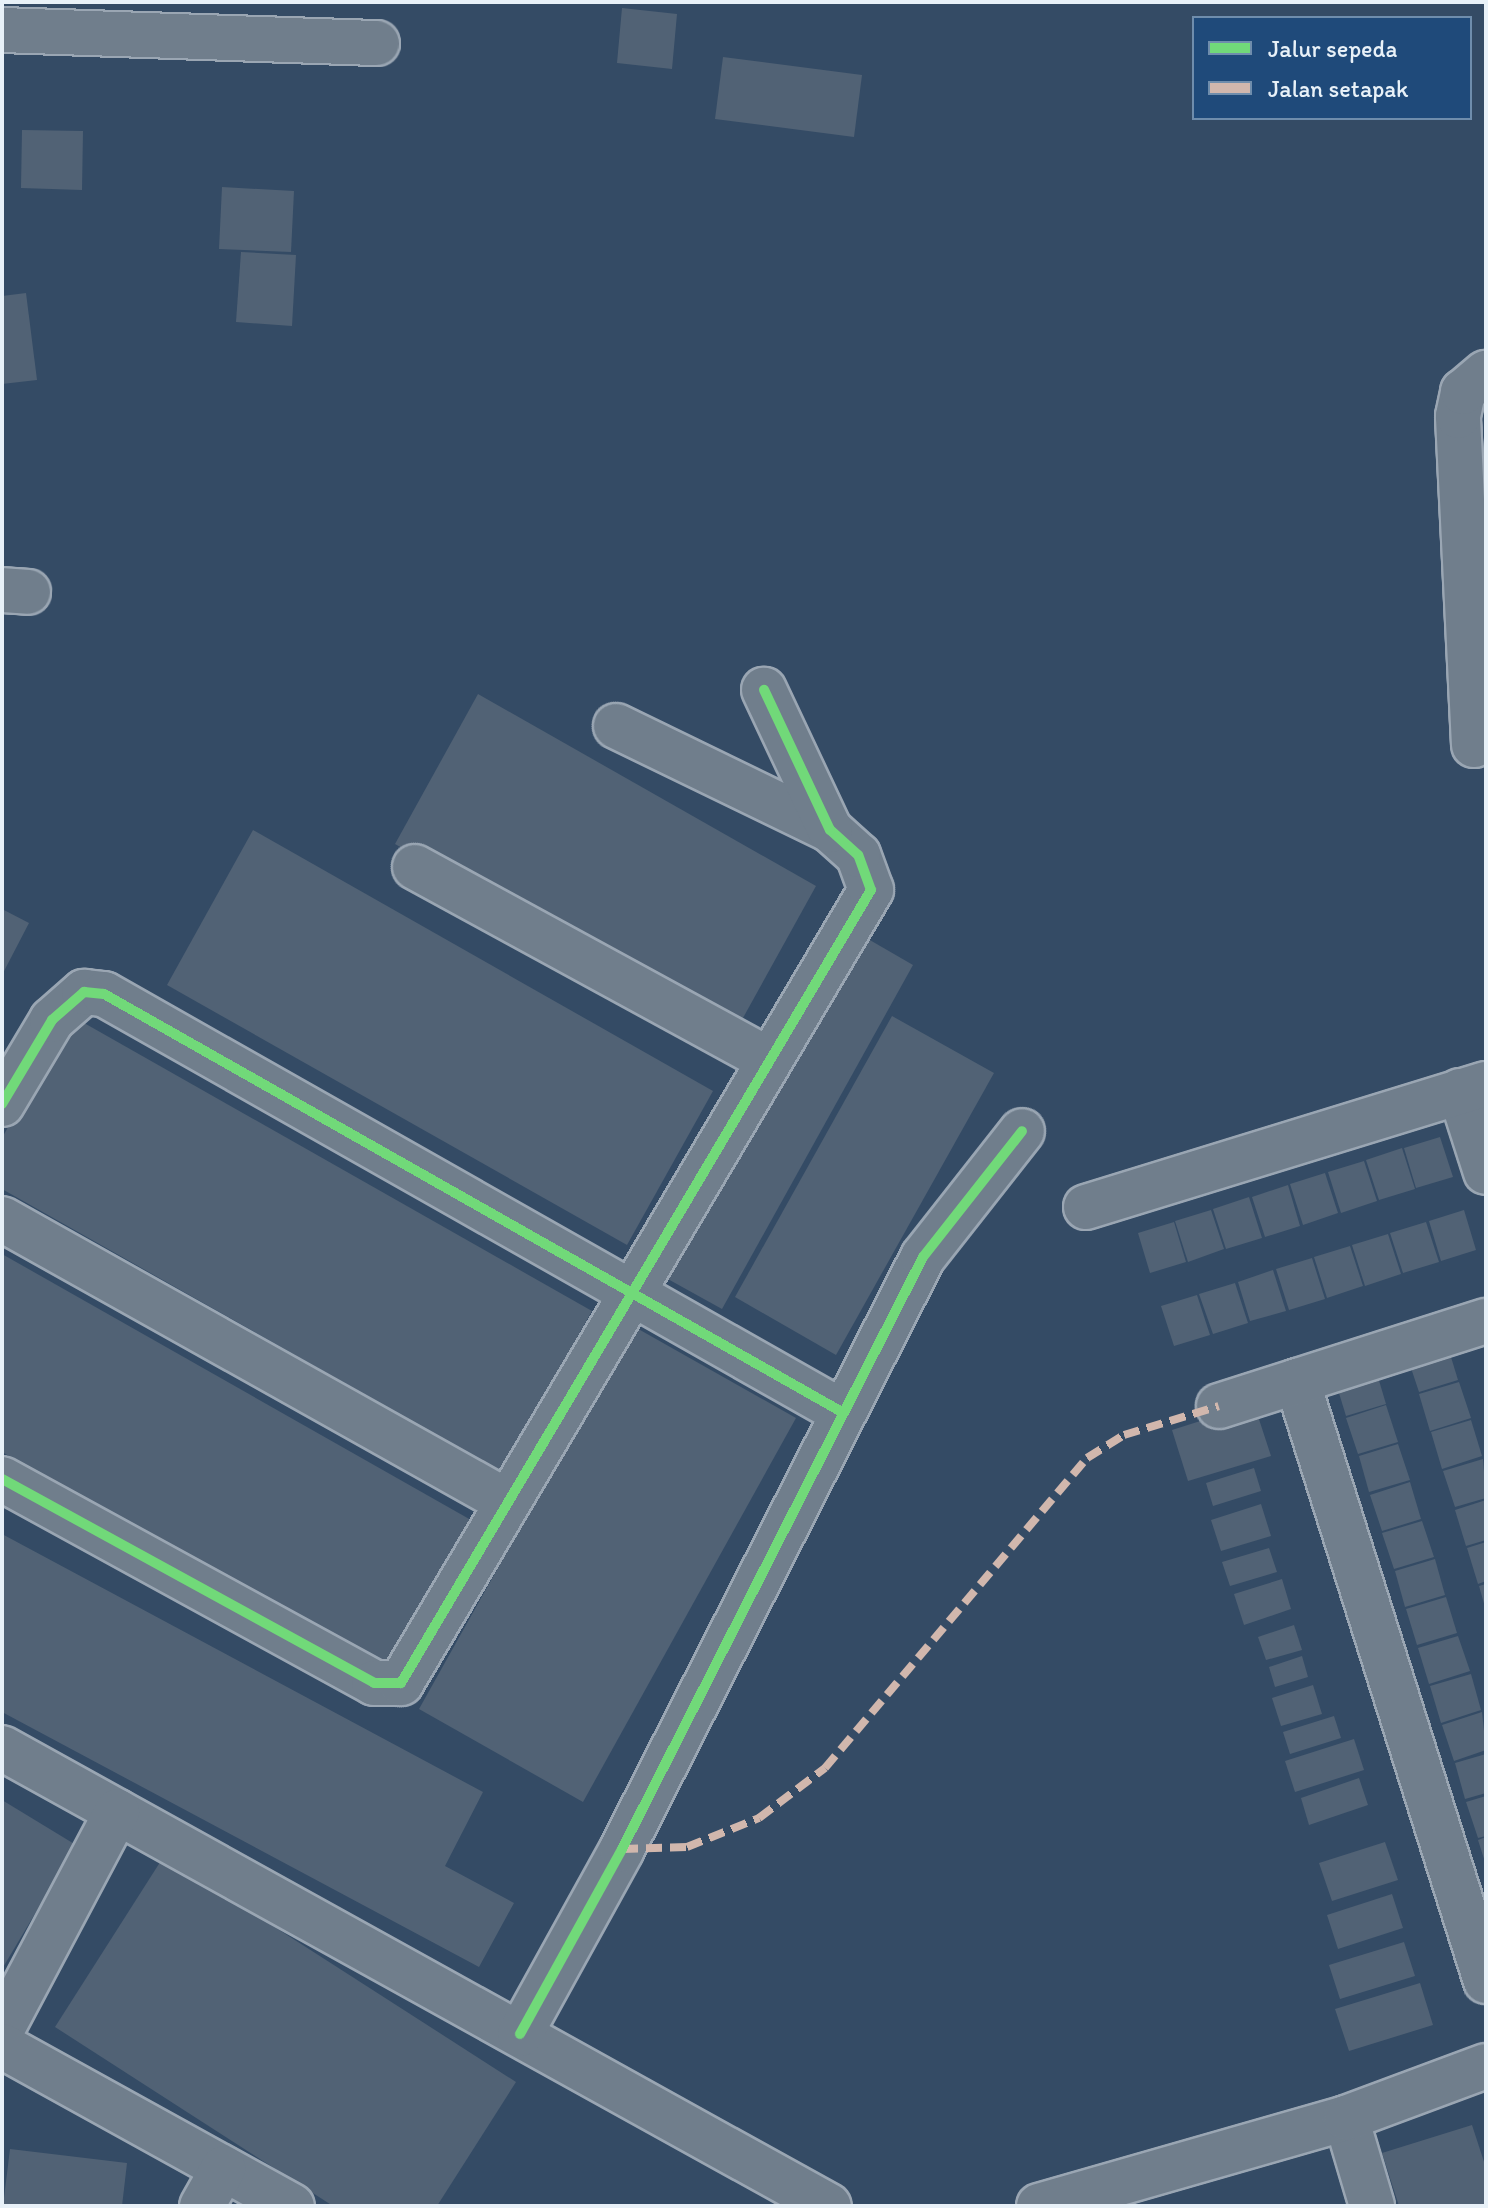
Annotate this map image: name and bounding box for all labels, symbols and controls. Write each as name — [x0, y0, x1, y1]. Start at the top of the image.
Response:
legend — [1192, 16, 1472, 120]
text: Jalur sepeda — [1268, 34, 1397, 63]
text: Jalan setapak — [1268, 74, 1408, 103]

